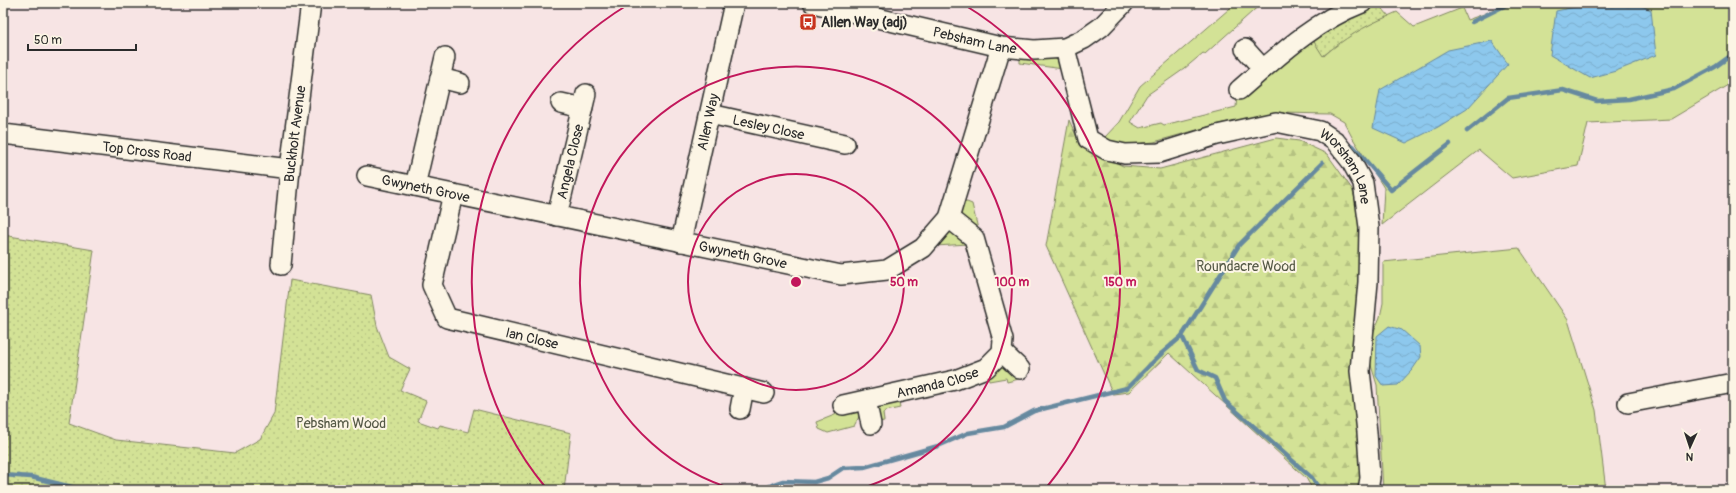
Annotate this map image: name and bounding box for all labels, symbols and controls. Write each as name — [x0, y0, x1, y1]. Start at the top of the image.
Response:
bus stop icon: Allen Way (adj) — [798, 12, 818, 32]
place label: Allen Way (adj) — [821, 14, 908, 31]
street label: Pebsham Lane — [931, 23, 1017, 57]
scale bar — [28, 26, 136, 52]
text: 50 m — [34, 33, 62, 48]
street label: Buckholt Avenue — [280, 84, 309, 183]
street label: Allen Way — [693, 92, 722, 152]
street label: Lesley Close — [731, 111, 806, 143]
street label: Angela Close — [553, 122, 587, 201]
street label: Worsham Lane — [1317, 125, 1374, 205]
street label: Top Cross Road — [101, 138, 193, 165]
street label: Gwyneth Grove — [380, 171, 471, 206]
street label: Gwyneth Grove — [697, 237, 789, 272]
park label: Roundacre Wood — [1196, 258, 1296, 275]
centre of rings — [789, 275, 803, 289]
text: 50 m — [890, 275, 918, 290]
text: 100 m — [995, 275, 1030, 290]
text: 150 m — [1104, 275, 1137, 290]
street label: Ian Close — [504, 324, 560, 353]
street label: Amanda Close — [895, 363, 981, 401]
park label: Pebsham Wood — [296, 415, 386, 432]
north arrow — [1670, 427, 1710, 467]
text: N — [1685, 450, 1694, 463]

